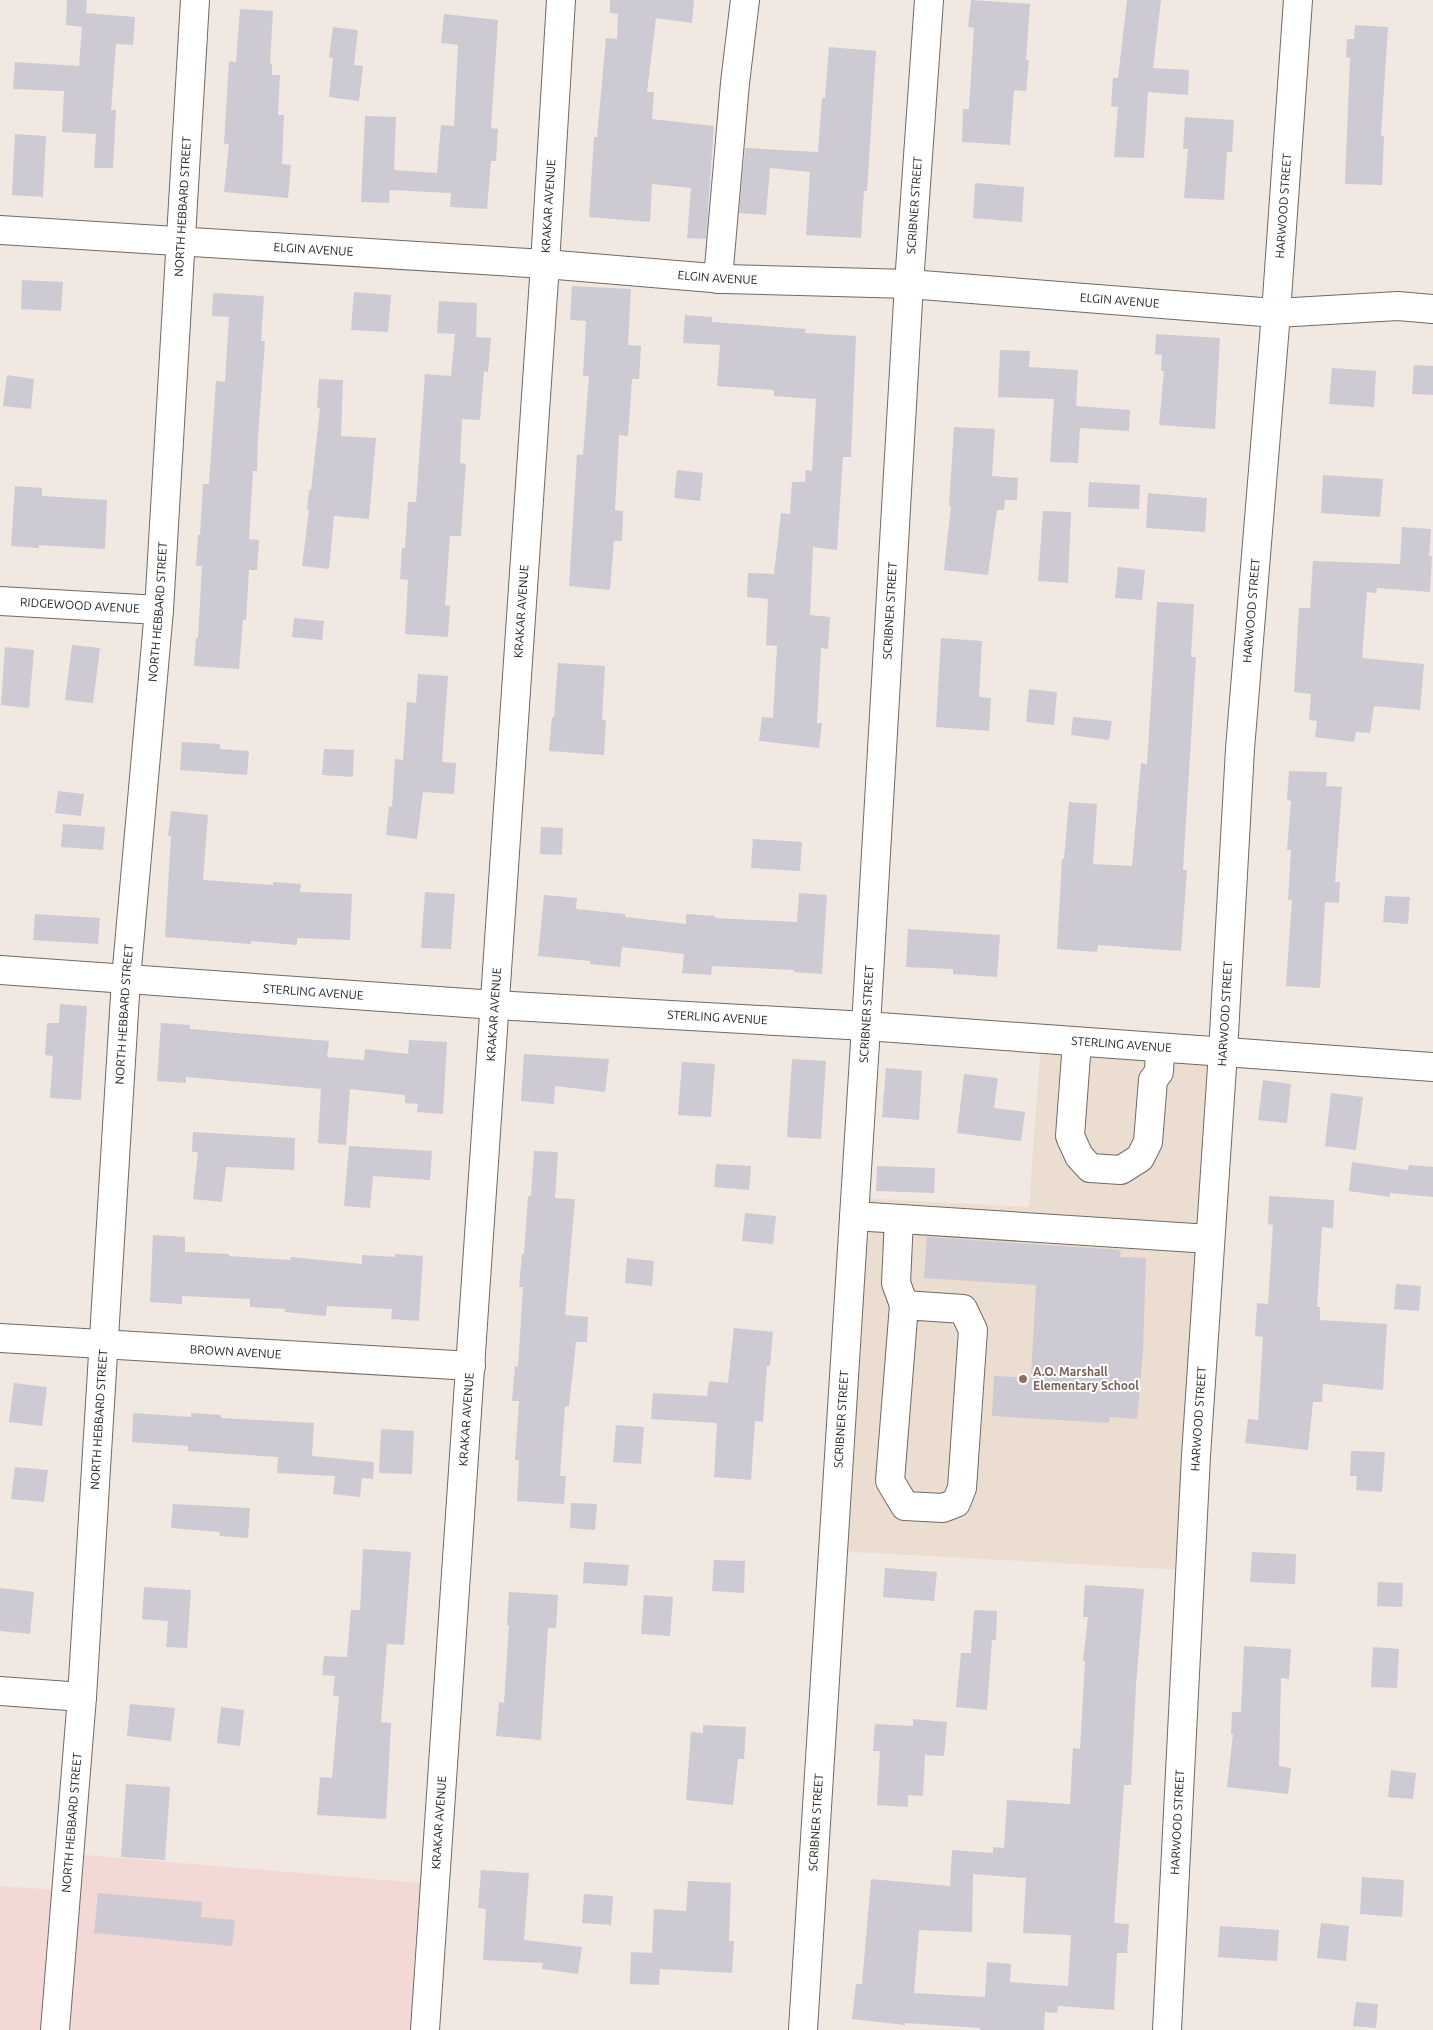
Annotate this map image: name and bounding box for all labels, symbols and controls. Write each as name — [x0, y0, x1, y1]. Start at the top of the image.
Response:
street label: NORTH HEBBARD STREET — [172, 136, 193, 277]
street label: HARWOOD STREET — [1273, 153, 1293, 259]
street label: SCRIBNER STREET — [904, 156, 924, 255]
street label: KRAKAR AVENUE — [539, 159, 557, 253]
street label: ELGIN AVENUE — [273, 240, 354, 258]
street label: ELGIN AVENUE — [677, 268, 758, 286]
street label: ELGIN AVENUE — [1079, 291, 1160, 310]
street label: NORTH HEBBARD STREET — [146, 541, 169, 683]
street label: HARWOOD STREET — [1240, 557, 1262, 664]
street label: SCRIBNER STREET — [880, 561, 899, 660]
street label: KRAKAR AVENUE — [511, 564, 531, 658]
street label: RIDGEWOOD AVENUE — [20, 595, 140, 615]
street label: NORTH HEBBARD STREET — [113, 943, 135, 1085]
street label: HARWOOD STREET — [1215, 960, 1234, 1067]
street label: SCRIBNER STREET — [857, 964, 876, 1063]
street label: KRAKAR AVENUE — [484, 967, 503, 1062]
street label: STERLING AVENUE — [263, 982, 364, 1002]
street label: STERLING AVENUE — [667, 1008, 768, 1026]
street label: STERLING AVENUE — [1071, 1034, 1173, 1054]
street label: BROWN AVENUE — [189, 1342, 282, 1361]
street label: NORTH HEBBARD STREET — [88, 1349, 109, 1490]
place label: A.O. Marshall Elementary School — [1033, 1365, 1139, 1392]
street label: HARWOOD STREET — [1188, 1366, 1208, 1472]
street label: SCRIBNER STREET — [831, 1370, 850, 1468]
street label: KRAKAR AVENUE — [456, 1372, 476, 1467]
marker: A.O. Marshall Elementary School — [1017, 1373, 1029, 1385]
street label: NORTH HEBBARD STREET — [59, 1752, 84, 1893]
street label: HARWOOD STREET — [1168, 1769, 1186, 1875]
street label: SCRIBNER STREET — [806, 1773, 825, 1872]
street label: KRAKAR AVENUE — [429, 1775, 448, 1870]

